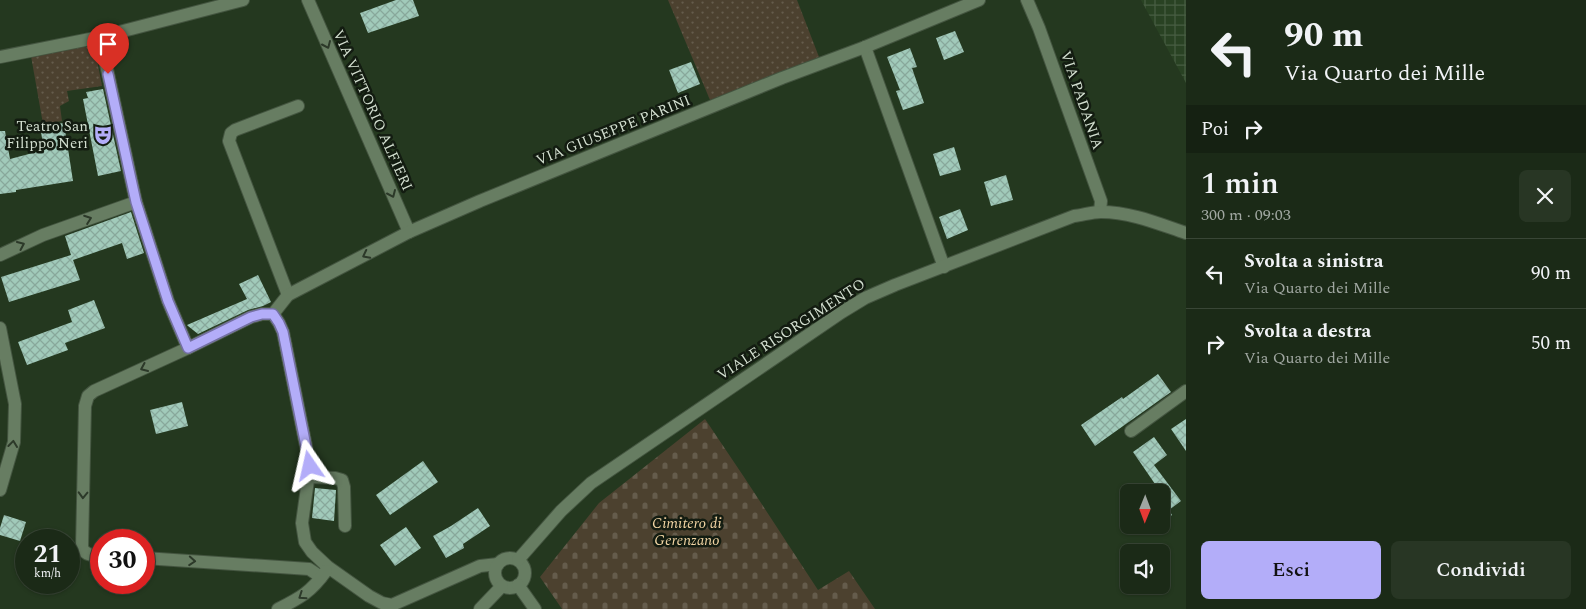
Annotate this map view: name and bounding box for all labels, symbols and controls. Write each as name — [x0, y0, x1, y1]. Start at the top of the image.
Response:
text: 90 m — [1284, 9, 1364, 62]
icon: left — [1201, 20, 1266, 85]
pin — [87, 23, 129, 74]
street label: VIA VITTORIO ALFIERI — [327, 26, 418, 194]
icon: arrive — [94, 30, 122, 58]
one-way arrow — [321, 40, 332, 49]
street label: VIA PADANIA — [1054, 48, 1109, 153]
text: Via Quarto dei Mille — [1284, 57, 1485, 90]
street label: VIA GIUSEPPE PARINI — [532, 89, 694, 172]
place label: Teatro San Filippo Neri — [6, 115, 88, 155]
text: Poi — [1201, 115, 1229, 144]
icon: right — [1239, 115, 1267, 143]
theatre icon: Teatro San Filippo Neri — [92, 124, 114, 146]
text: 1 min — [1201, 161, 1279, 207]
button: close — [1519, 170, 1571, 222]
one-way arrow — [385, 189, 396, 198]
text: 300 m · 09:03 — [1201, 203, 1291, 227]
one-way arrow — [84, 215, 92, 225]
one-way arrow — [16, 240, 25, 251]
text: Svolta a sinistra — [1244, 247, 1384, 276]
one-way arrow — [362, 249, 371, 259]
text: 90 m — [1531, 259, 1571, 288]
icon: left — [1201, 260, 1229, 288]
street label: VIALE RISORGIMENTO — [713, 273, 870, 386]
text: Via Quarto dei Mille — [1244, 276, 1390, 300]
text: Svolta a destra — [1244, 317, 1371, 346]
text: 50 m — [1531, 329, 1571, 358]
icon: right — [1201, 330, 1229, 358]
text: Via Quarto dei Mille — [1244, 346, 1390, 370]
one-way arrow — [140, 362, 149, 372]
one-way arrow — [7, 439, 18, 447]
position arrow — [283, 439, 335, 491]
north arrow — [1120, 484, 1170, 534]
map controls — [1120, 484, 1170, 594]
one-way arrow — [78, 492, 88, 499]
park label: Cimitero di Gerenzano — [652, 512, 722, 552]
speed limit sign: 30 — [90, 529, 155, 594]
text: 21 — [33, 536, 62, 574]
button: Esci — [1201, 541, 1381, 599]
button: Condividi — [1391, 541, 1571, 599]
button: sound — [1120, 544, 1170, 594]
one-way arrow — [189, 556, 197, 567]
text: km/h — [34, 564, 61, 583]
one-way arrow — [298, 590, 308, 599]

